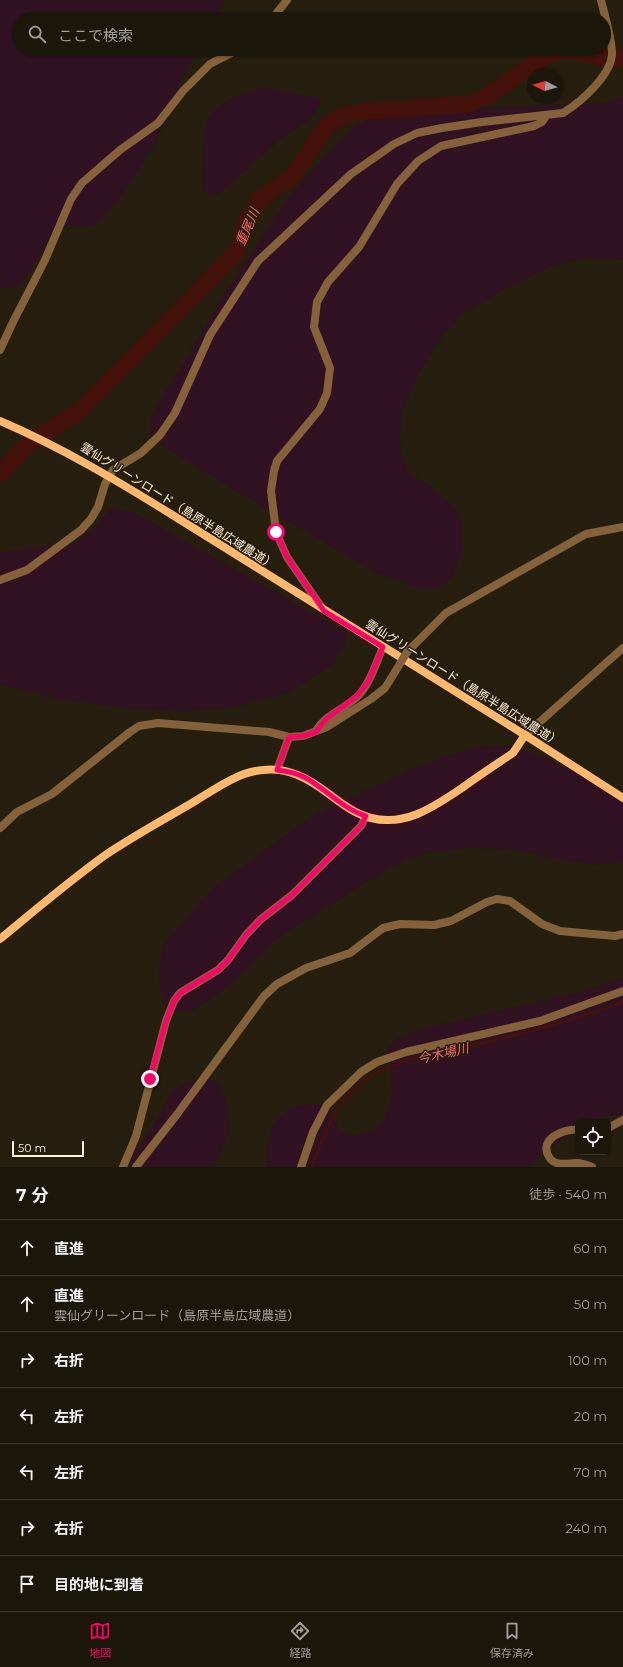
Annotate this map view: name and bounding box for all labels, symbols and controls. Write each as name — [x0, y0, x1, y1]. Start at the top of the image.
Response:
search box — [12, 12, 611, 56]
icon: search — [26, 23, 48, 45]
text: ここで検索 — [58, 26, 133, 45]
north arrow — [527, 68, 563, 104]
water label: 重尾川 — [232, 204, 263, 248]
street label: 雲仙グリーンロード（島原半島広域農道） — [78, 439, 279, 572]
route start — [267, 523, 285, 541]
street label: 雲仙グリーンロード（島原半島広域農道） — [363, 616, 564, 749]
water label: 今木場川 — [416, 1039, 472, 1067]
route end — [141, 1070, 159, 1088]
map controls — [575, 1119, 611, 1155]
button: locate — [575, 1119, 611, 1155]
scale bar — [12, 1139, 84, 1158]
text: 50 m — [18, 1141, 46, 1155]
text: 7 分 — [16, 1185, 48, 1205]
text: 徒歩 · 540 m — [529, 1186, 607, 1202]
icon: ahead — [16, 1237, 38, 1259]
text: 直進 — [54, 1239, 84, 1258]
text: 60 m — [573, 1240, 607, 1256]
text: 直進 — [54, 1286, 84, 1305]
icon: ahead — [16, 1293, 38, 1315]
text: 50 m — [574, 1296, 607, 1312]
text: 雲仙グリーンロード（島原半島広域農道） — [54, 1307, 300, 1323]
icon: right — [16, 1349, 38, 1371]
text: 右折 — [54, 1351, 84, 1370]
text: 100 m — [568, 1352, 607, 1368]
icon: left — [16, 1405, 38, 1427]
text: 左折 — [54, 1407, 84, 1426]
text: 20 m — [574, 1408, 607, 1424]
icon: left — [16, 1461, 38, 1483]
text: 左折 — [54, 1463, 84, 1482]
text: 70 m — [574, 1464, 607, 1480]
icon: right — [16, 1517, 38, 1539]
text: 右折 — [54, 1519, 84, 1538]
text: 240 m — [566, 1520, 607, 1536]
icon: arrive — [16, 1573, 38, 1595]
text: 目的地に到着 — [54, 1575, 144, 1594]
tab: 地図 — [89, 1620, 111, 1660]
tab: 経路 — [289, 1620, 311, 1660]
tab: 保存済み — [490, 1620, 534, 1660]

